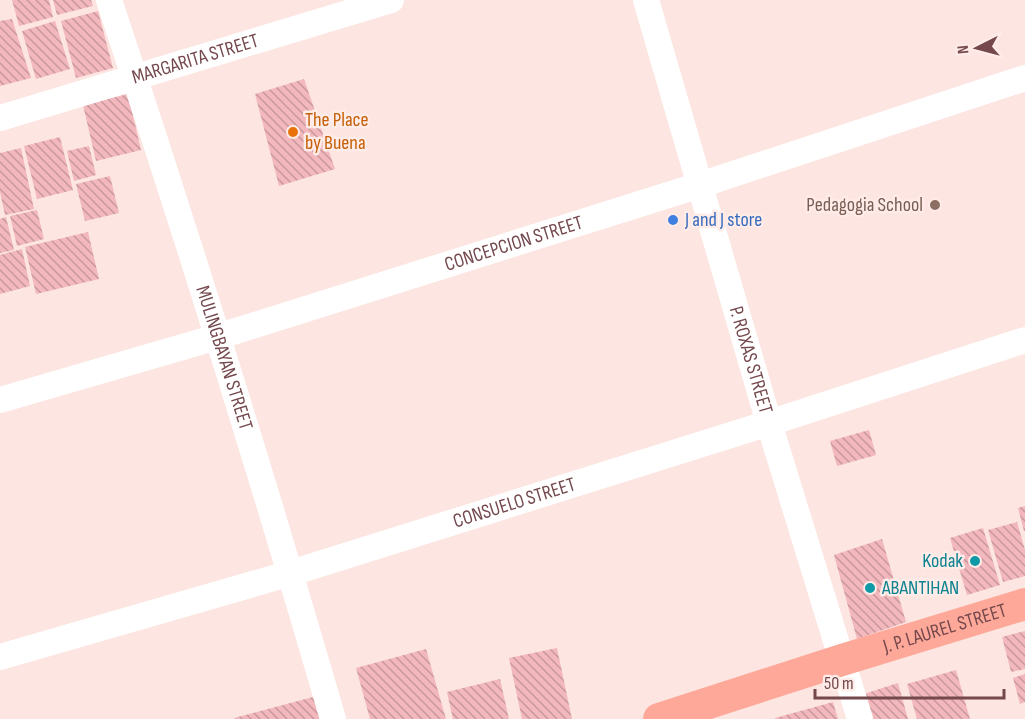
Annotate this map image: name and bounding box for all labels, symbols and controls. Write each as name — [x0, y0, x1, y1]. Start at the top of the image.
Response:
north arrow — [947, 18, 1007, 78]
street label: MARGARITA STREET — [129, 29, 261, 89]
text: N — [954, 44, 973, 55]
place label: The Place by Buena — [305, 108, 369, 155]
marker: The Place by Buena — [286, 125, 300, 139]
place label: Pedagogia School — [806, 193, 923, 217]
marker: Pedagogia School — [928, 198, 942, 212]
place label: J and J store — [684, 208, 762, 232]
street label: CONCEPCION STREET — [442, 211, 586, 277]
marker: J and J store — [666, 213, 680, 227]
street label: MULINGBAYAN STREET — [190, 283, 258, 433]
street label: P. ROXAS STREET — [724, 304, 778, 417]
street label: CONSUELO STREET — [450, 472, 579, 533]
place label: Kodak — [922, 549, 963, 573]
marker: Kodak — [968, 554, 982, 568]
place label: ABANTIHAN — [881, 576, 959, 600]
marker: ABANTIHAN — [863, 581, 877, 595]
street label: J. P. LAUREL STREET — [879, 598, 1010, 659]
scale bar — [815, 662, 1004, 700]
text: 50 m — [824, 673, 854, 694]

